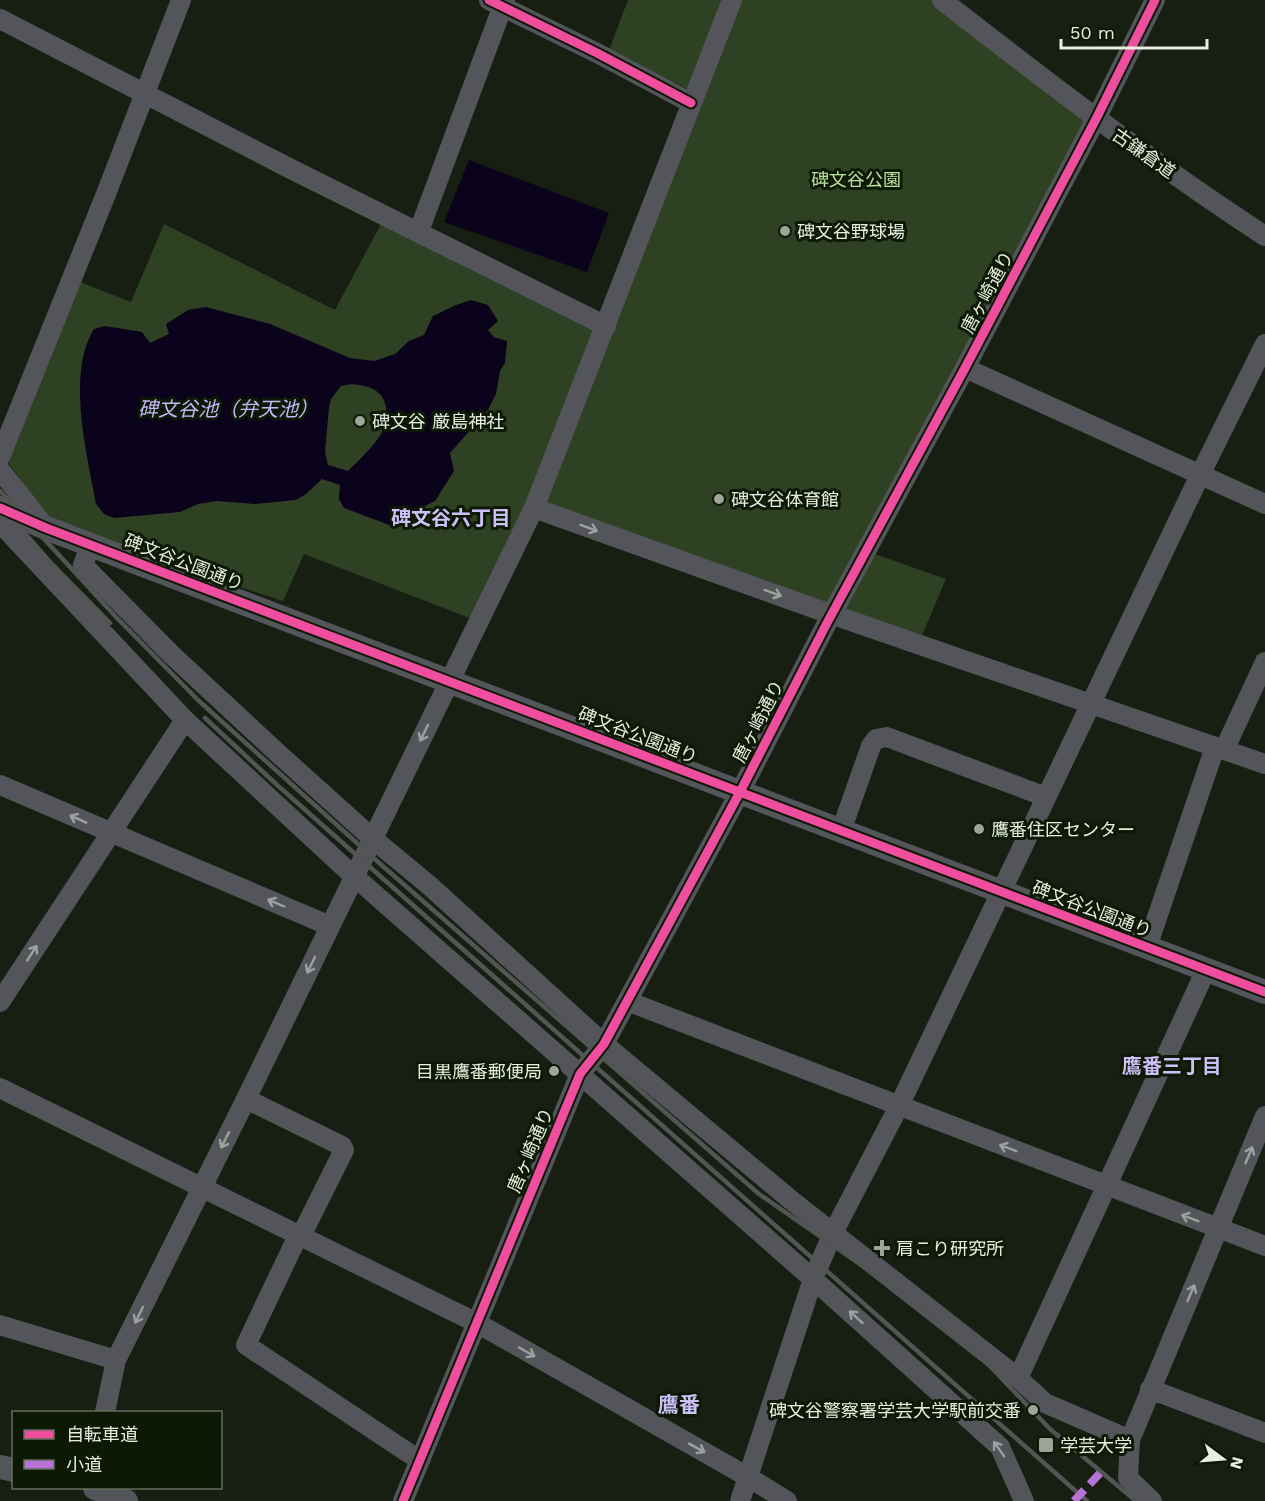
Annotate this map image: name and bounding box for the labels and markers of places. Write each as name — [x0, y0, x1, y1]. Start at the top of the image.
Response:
place label: 碑文谷野球場 — [797, 221, 905, 242]
marker: 碑文谷野球場 — [778, 224, 792, 238]
place label: 碑文谷 厳島神社 — [372, 411, 504, 432]
marker: 碑文谷 厳島神社 — [353, 414, 367, 428]
place label: 碑文谷体育館 — [731, 489, 839, 510]
marker: 碑文谷体育館 — [712, 492, 726, 506]
place label: 鷹番住区センター — [991, 819, 1135, 840]
marker: 鷹番住区センター — [972, 822, 986, 836]
place label: 目黒鷹番郵便局 — [416, 1061, 542, 1082]
marker: 目黒鷹番郵便局 — [547, 1064, 561, 1078]
place label: 肩こり研究所 — [896, 1238, 1004, 1259]
marker: 肩こり研究所 — [873, 1239, 891, 1257]
place label: 碑文谷警察署学芸大学駅前交番 — [769, 1400, 1021, 1421]
marker: 碑文谷警察署学芸大学駅前交番 — [1026, 1403, 1040, 1417]
place label: 学芸大学 — [1060, 1435, 1132, 1456]
marker: 学芸大学 — [1037, 1436, 1055, 1454]

